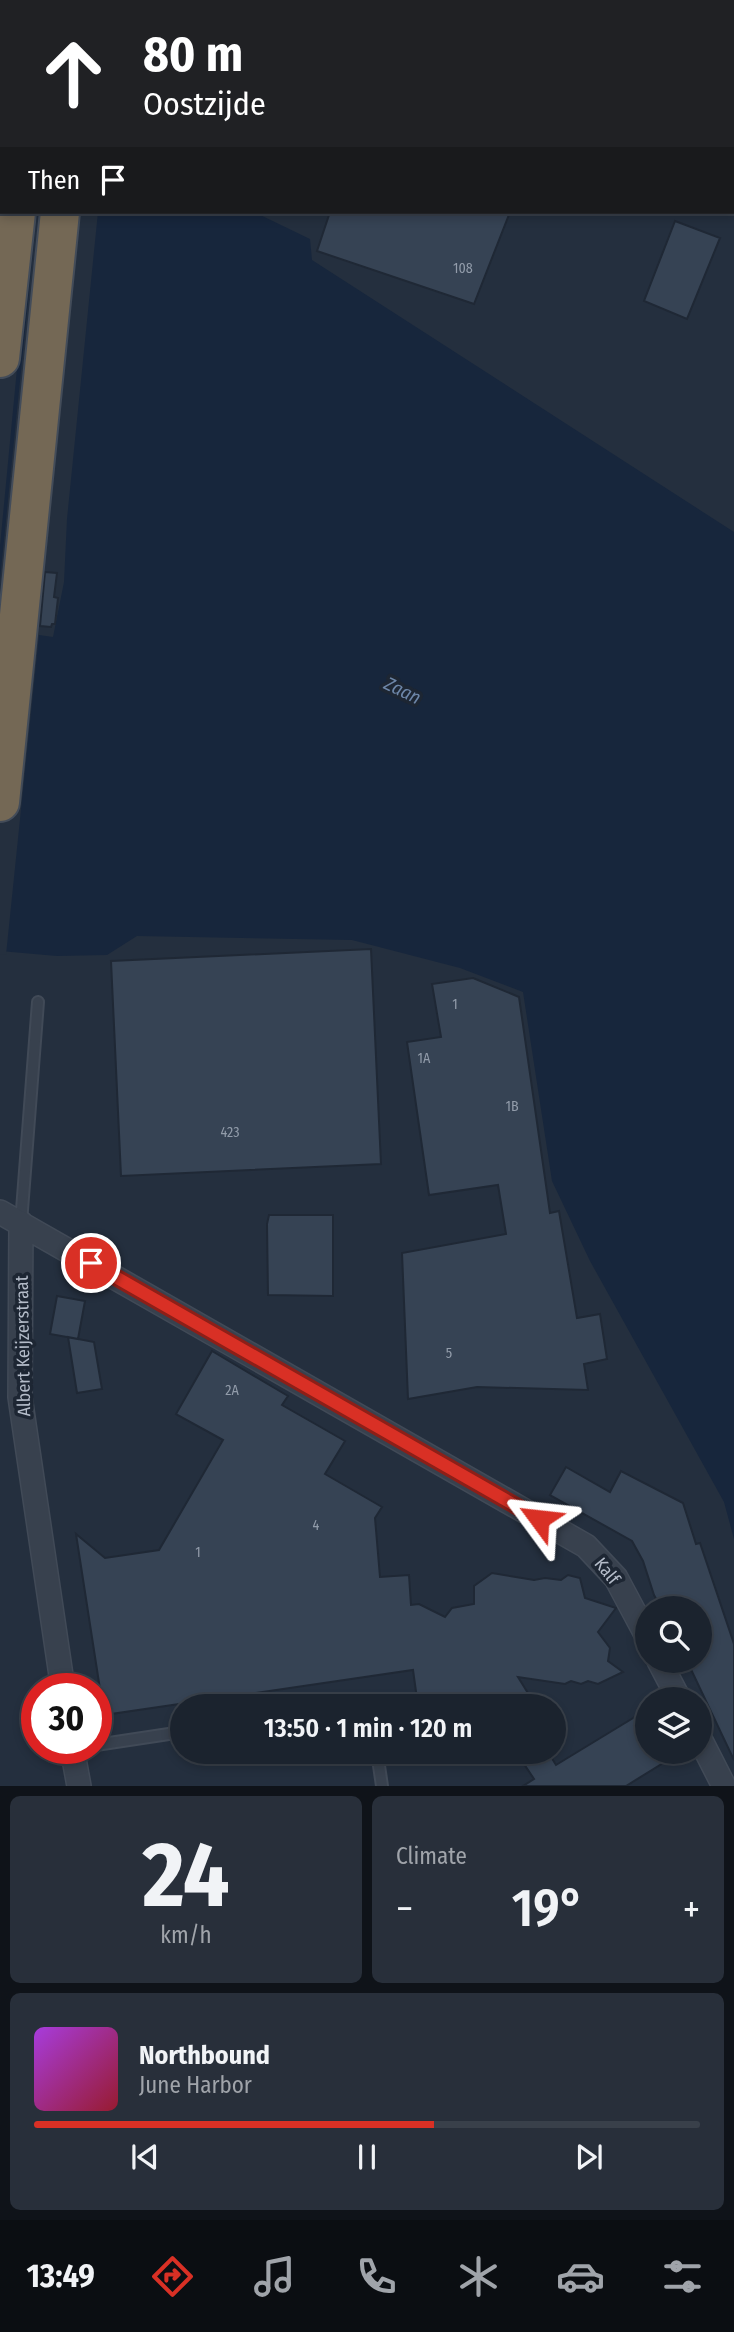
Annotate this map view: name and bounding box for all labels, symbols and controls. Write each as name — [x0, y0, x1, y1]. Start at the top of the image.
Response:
text: 80 m — [143, 25, 243, 84]
icon: ahead — [28, 28, 119, 119]
text: Oostzijde — [143, 85, 266, 123]
icon: arrive — [94, 161, 132, 199]
text: Then — [28, 165, 80, 196]
house number: 108 — [453, 260, 473, 277]
water label: Zaan — [380, 671, 425, 709]
house number: 1 — [452, 996, 458, 1013]
house number: 1A — [418, 1050, 431, 1067]
house number: 1B — [505, 1098, 519, 1115]
house number: 423 — [220, 1124, 240, 1141]
pin — [61, 1233, 121, 1293]
icon: arrive — [72, 1244, 110, 1282]
street label: Albert Keijzerstraat — [11, 1275, 35, 1417]
house number: 5 — [446, 1345, 452, 1362]
house number: 2A — [225, 1382, 239, 1399]
position arrow — [502, 1482, 576, 1556]
house number: 4 — [313, 1517, 320, 1534]
house number: 1 — [195, 1544, 201, 1561]
street label: Kalf — [590, 1553, 625, 1590]
map controls — [635, 1596, 712, 1764]
button: search — [635, 1596, 712, 1673]
speed limit sign: 30 — [21, 1673, 112, 1764]
button: layers — [635, 1687, 712, 1764]
text: 13:50 · 1 min · 120 m — [264, 1713, 472, 1744]
text: 24 — [142, 1821, 230, 1930]
text: Climate — [396, 1842, 467, 1870]
text: 19° — [512, 1877, 584, 1940]
text: − — [396, 1886, 413, 1932]
text: + — [683, 1886, 700, 1932]
text: km/h — [160, 1921, 212, 1949]
text: Northbound — [139, 2040, 270, 2071]
text: June Harbor — [139, 2071, 252, 2099]
icon: previous — [126, 2138, 164, 2176]
icon: pause — [348, 2138, 386, 2176]
icon: next — [570, 2138, 608, 2176]
icon: directions — [148, 2252, 197, 2301]
icon: music — [250, 2252, 299, 2301]
icon: phone — [352, 2252, 401, 2301]
icon: climate — [454, 2252, 503, 2301]
icon: car — [556, 2252, 605, 2301]
icon: filters — [658, 2252, 707, 2301]
text: 13:49 — [27, 2257, 95, 2295]

